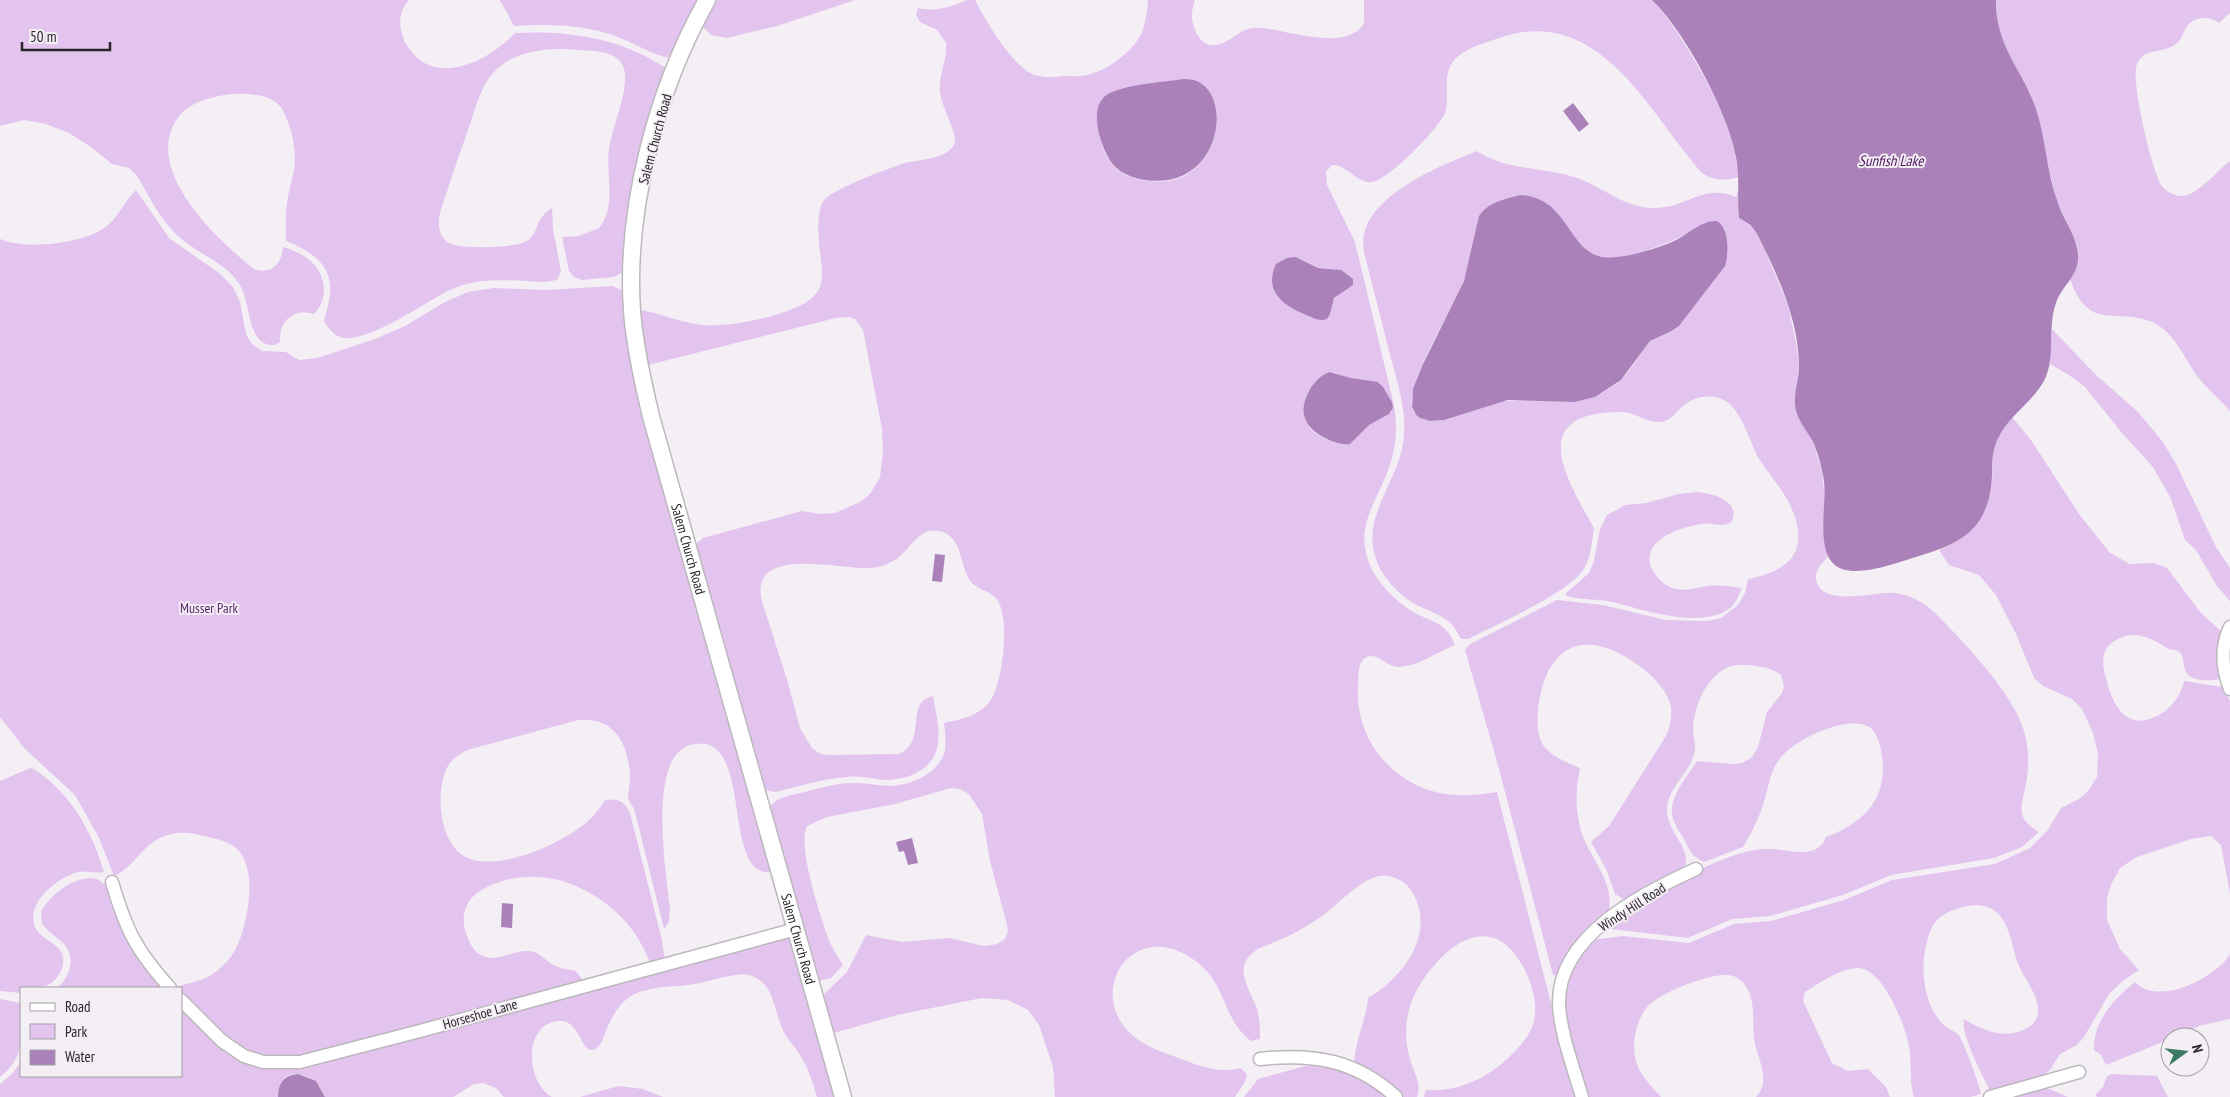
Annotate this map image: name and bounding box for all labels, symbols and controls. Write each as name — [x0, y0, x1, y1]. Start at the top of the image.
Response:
scale bar — [22, 20, 110, 52]
text: 50 m — [30, 27, 56, 46]
street label: Salem Church Road — [634, 92, 676, 186]
water label: Sunfish Lake — [1859, 151, 1924, 170]
street label: Salem Church Road — [667, 502, 710, 596]
park label: Musser Park — [180, 599, 238, 617]
street label: Windy Hill Road — [1595, 879, 1669, 935]
street label: Salem Church Road — [777, 891, 820, 986]
legend — [20, 987, 182, 1077]
street label: Horseshoe Lane — [441, 995, 520, 1033]
text: Road — [65, 997, 91, 1016]
text: Park — [65, 1022, 87, 1041]
north arrow — [2160, 1027, 2210, 1077]
text: N — [2188, 1043, 2207, 1055]
text: Water — [65, 1047, 96, 1066]

